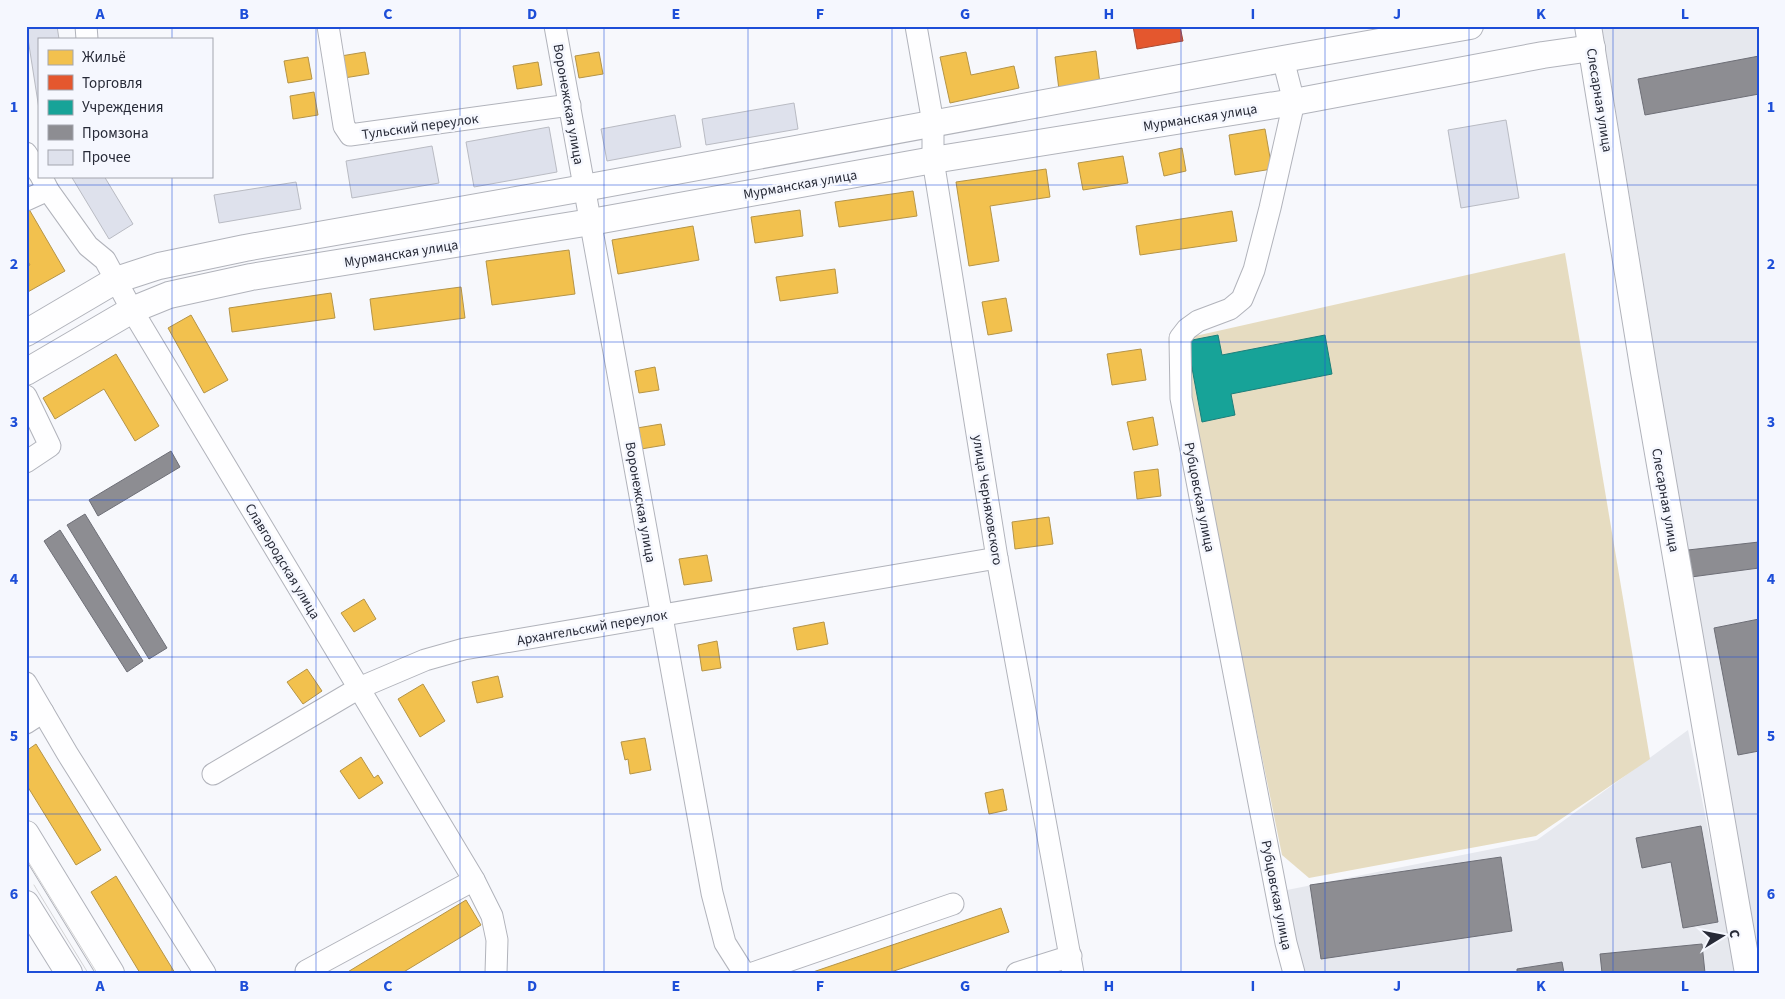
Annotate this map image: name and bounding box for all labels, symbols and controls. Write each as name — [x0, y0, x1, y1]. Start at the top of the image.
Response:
text: A — [94, 3, 105, 25]
text: B — [239, 3, 249, 25]
text: C — [383, 3, 393, 25]
text: D — [527, 3, 537, 25]
text: E — [672, 3, 680, 25]
text: F — [816, 3, 824, 25]
text: G — [960, 3, 970, 25]
text: H — [1104, 3, 1114, 25]
text: I — [1251, 3, 1255, 25]
text: J — [1393, 3, 1401, 25]
text: K — [1536, 3, 1546, 25]
text: L — [1681, 3, 1689, 25]
legend — [38, 38, 212, 178]
street label: Воронежская улица — [548, 42, 588, 166]
text: Жильё — [82, 47, 126, 68]
street label: Слесарная улица — [1581, 47, 1617, 154]
text: Торговля — [82, 73, 142, 94]
text: 1 — [10, 96, 18, 118]
text: 1 — [1767, 96, 1775, 118]
text: Учреждения — [82, 97, 163, 118]
street label: Мурманская улица — [1142, 99, 1259, 137]
street label: Тульский переулок — [361, 109, 480, 145]
text: Промзона — [82, 123, 149, 144]
text: Прочее — [82, 147, 131, 168]
street label: Мурманская улица — [742, 165, 859, 205]
street label: Мурманская улица — [343, 235, 460, 273]
text: 2 — [10, 253, 18, 275]
text: 2 — [1767, 253, 1775, 275]
text: 3 — [10, 411, 18, 433]
text: 3 — [1767, 411, 1775, 433]
street label: улица Черняховского — [967, 434, 1007, 567]
street label: Воронежская улица — [620, 440, 660, 564]
street label: Рубцовская улица — [1179, 441, 1219, 554]
street label: Слесарная улица — [1646, 447, 1684, 554]
street label: Славгородская улица — [240, 500, 325, 623]
text: 4 — [10, 568, 19, 590]
text: 4 — [1767, 568, 1776, 590]
street label: Архангельский переулок — [515, 605, 669, 651]
text: 5 — [10, 725, 18, 747]
text: 5 — [1767, 725, 1775, 747]
street label: Рубцовская улица — [1256, 839, 1296, 952]
text: 6 — [10, 883, 18, 905]
text: 6 — [1767, 883, 1775, 905]
north arrow — [1698, 912, 1748, 962]
text: С — [1723, 928, 1744, 940]
text: A — [94, 975, 105, 997]
text: B — [239, 975, 249, 997]
text: C — [383, 975, 393, 997]
text: D — [527, 975, 537, 997]
text: E — [672, 975, 680, 997]
text: F — [816, 975, 824, 997]
text: G — [960, 975, 970, 997]
text: H — [1104, 975, 1114, 997]
text: I — [1251, 975, 1255, 997]
text: J — [1393, 975, 1401, 997]
text: K — [1536, 975, 1546, 997]
text: L — [1681, 975, 1689, 997]

